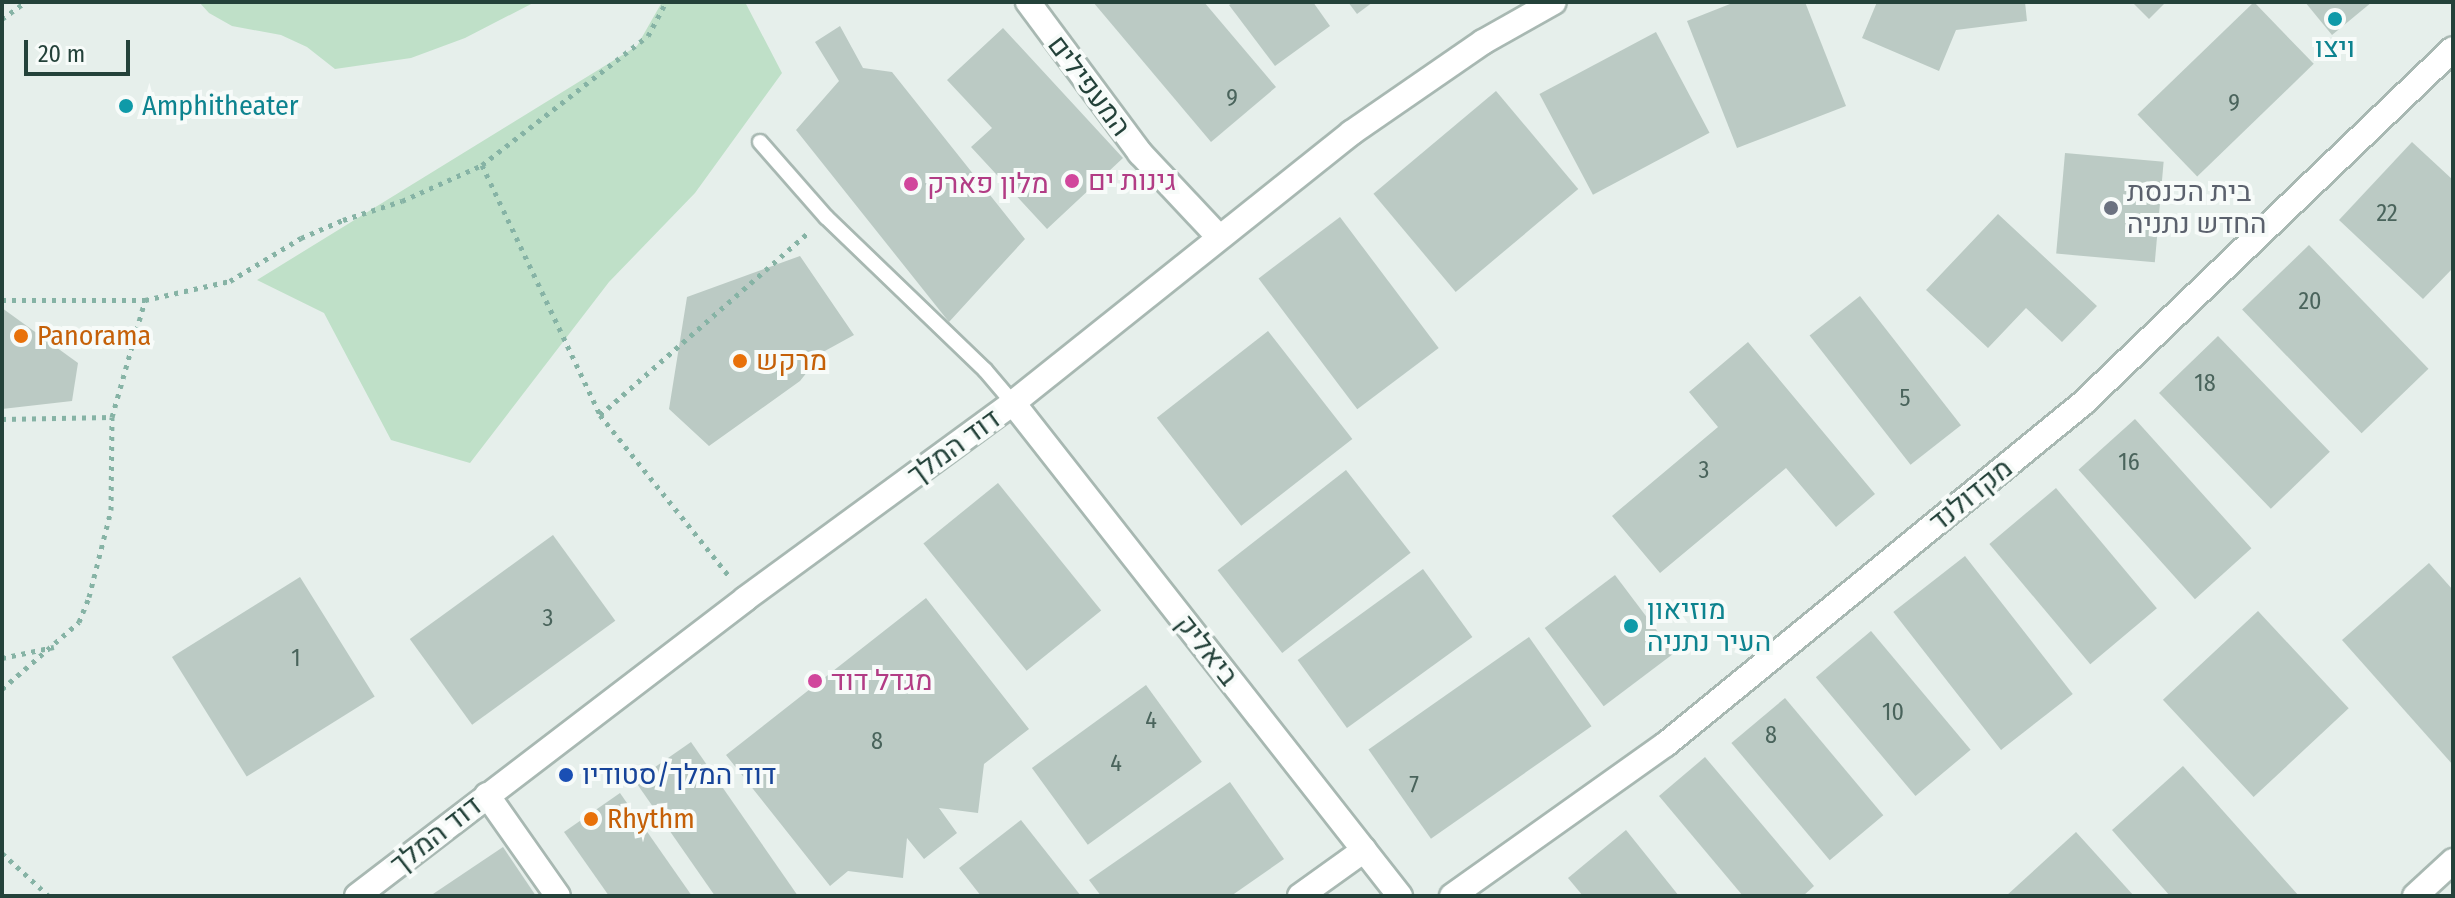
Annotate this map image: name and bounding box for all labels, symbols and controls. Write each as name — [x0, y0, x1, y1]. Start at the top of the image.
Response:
marker: ויצו — [2326, 10, 2344, 28]
scale bar — [28, 24, 134, 74]
street label: המעפילים — [1040, 29, 1138, 143]
place label: ויצו — [2315, 31, 2355, 65]
text: 20 m — [38, 40, 85, 68]
house number: 9 — [1226, 85, 1238, 113]
place label: Amphitheater — [142, 89, 299, 123]
house number: 9 — [2228, 90, 2240, 118]
marker: Amphitheater — [117, 97, 135, 115]
place label: גינות ים — [1088, 164, 1176, 198]
place label: מלון פארק — [927, 167, 1049, 201]
marker: גינות ים — [1063, 172, 1081, 190]
marker: מלון פארק — [902, 175, 920, 193]
place label: בית הכנסת החדש נתניה — [2127, 175, 2267, 241]
marker: בית הכנסת החדש נתניה — [2102, 199, 2120, 217]
house number: 22 — [2376, 200, 2398, 228]
house number: 20 — [2298, 288, 2322, 316]
place label: Panorama — [37, 319, 151, 353]
marker: Panorama — [12, 327, 30, 345]
place label: מרקש — [756, 344, 827, 378]
marker: מרקש — [731, 352, 749, 370]
house number: 18 — [2194, 370, 2216, 398]
house number: 5 — [1899, 385, 1911, 413]
street label: דוד המלך — [901, 402, 1007, 492]
house number: 16 — [2118, 449, 2140, 477]
street label: מקדולנד — [1923, 451, 2019, 539]
house number: 3 — [1699, 457, 1709, 485]
place label: מוזיאון העיר נתניה — [1647, 593, 1771, 659]
house number: 3 — [543, 605, 553, 633]
street label: ביאליק — [1169, 608, 1245, 692]
marker: מוזיאון העיר נתניה — [1622, 617, 1640, 635]
house number: 1 — [291, 645, 301, 673]
place label: מגדל דוד — [831, 664, 933, 698]
marker: מגדל דוד — [806, 672, 824, 690]
house number: 10 — [1882, 699, 1904, 727]
house number: 4 — [1145, 707, 1157, 735]
house number: 8 — [1765, 722, 1777, 750]
house number: 8 — [871, 728, 883, 756]
house number: 4 — [1110, 750, 1122, 778]
place label: דוד המלך/סטודיו — [582, 758, 776, 792]
marker: דוד המלך/סטודיו — [557, 766, 575, 784]
house number: 7 — [1409, 772, 1419, 800]
street label: דוד המלך — [384, 789, 488, 881]
place label: Rhythm — [607, 802, 695, 836]
marker: Rhythm — [582, 810, 600, 828]

